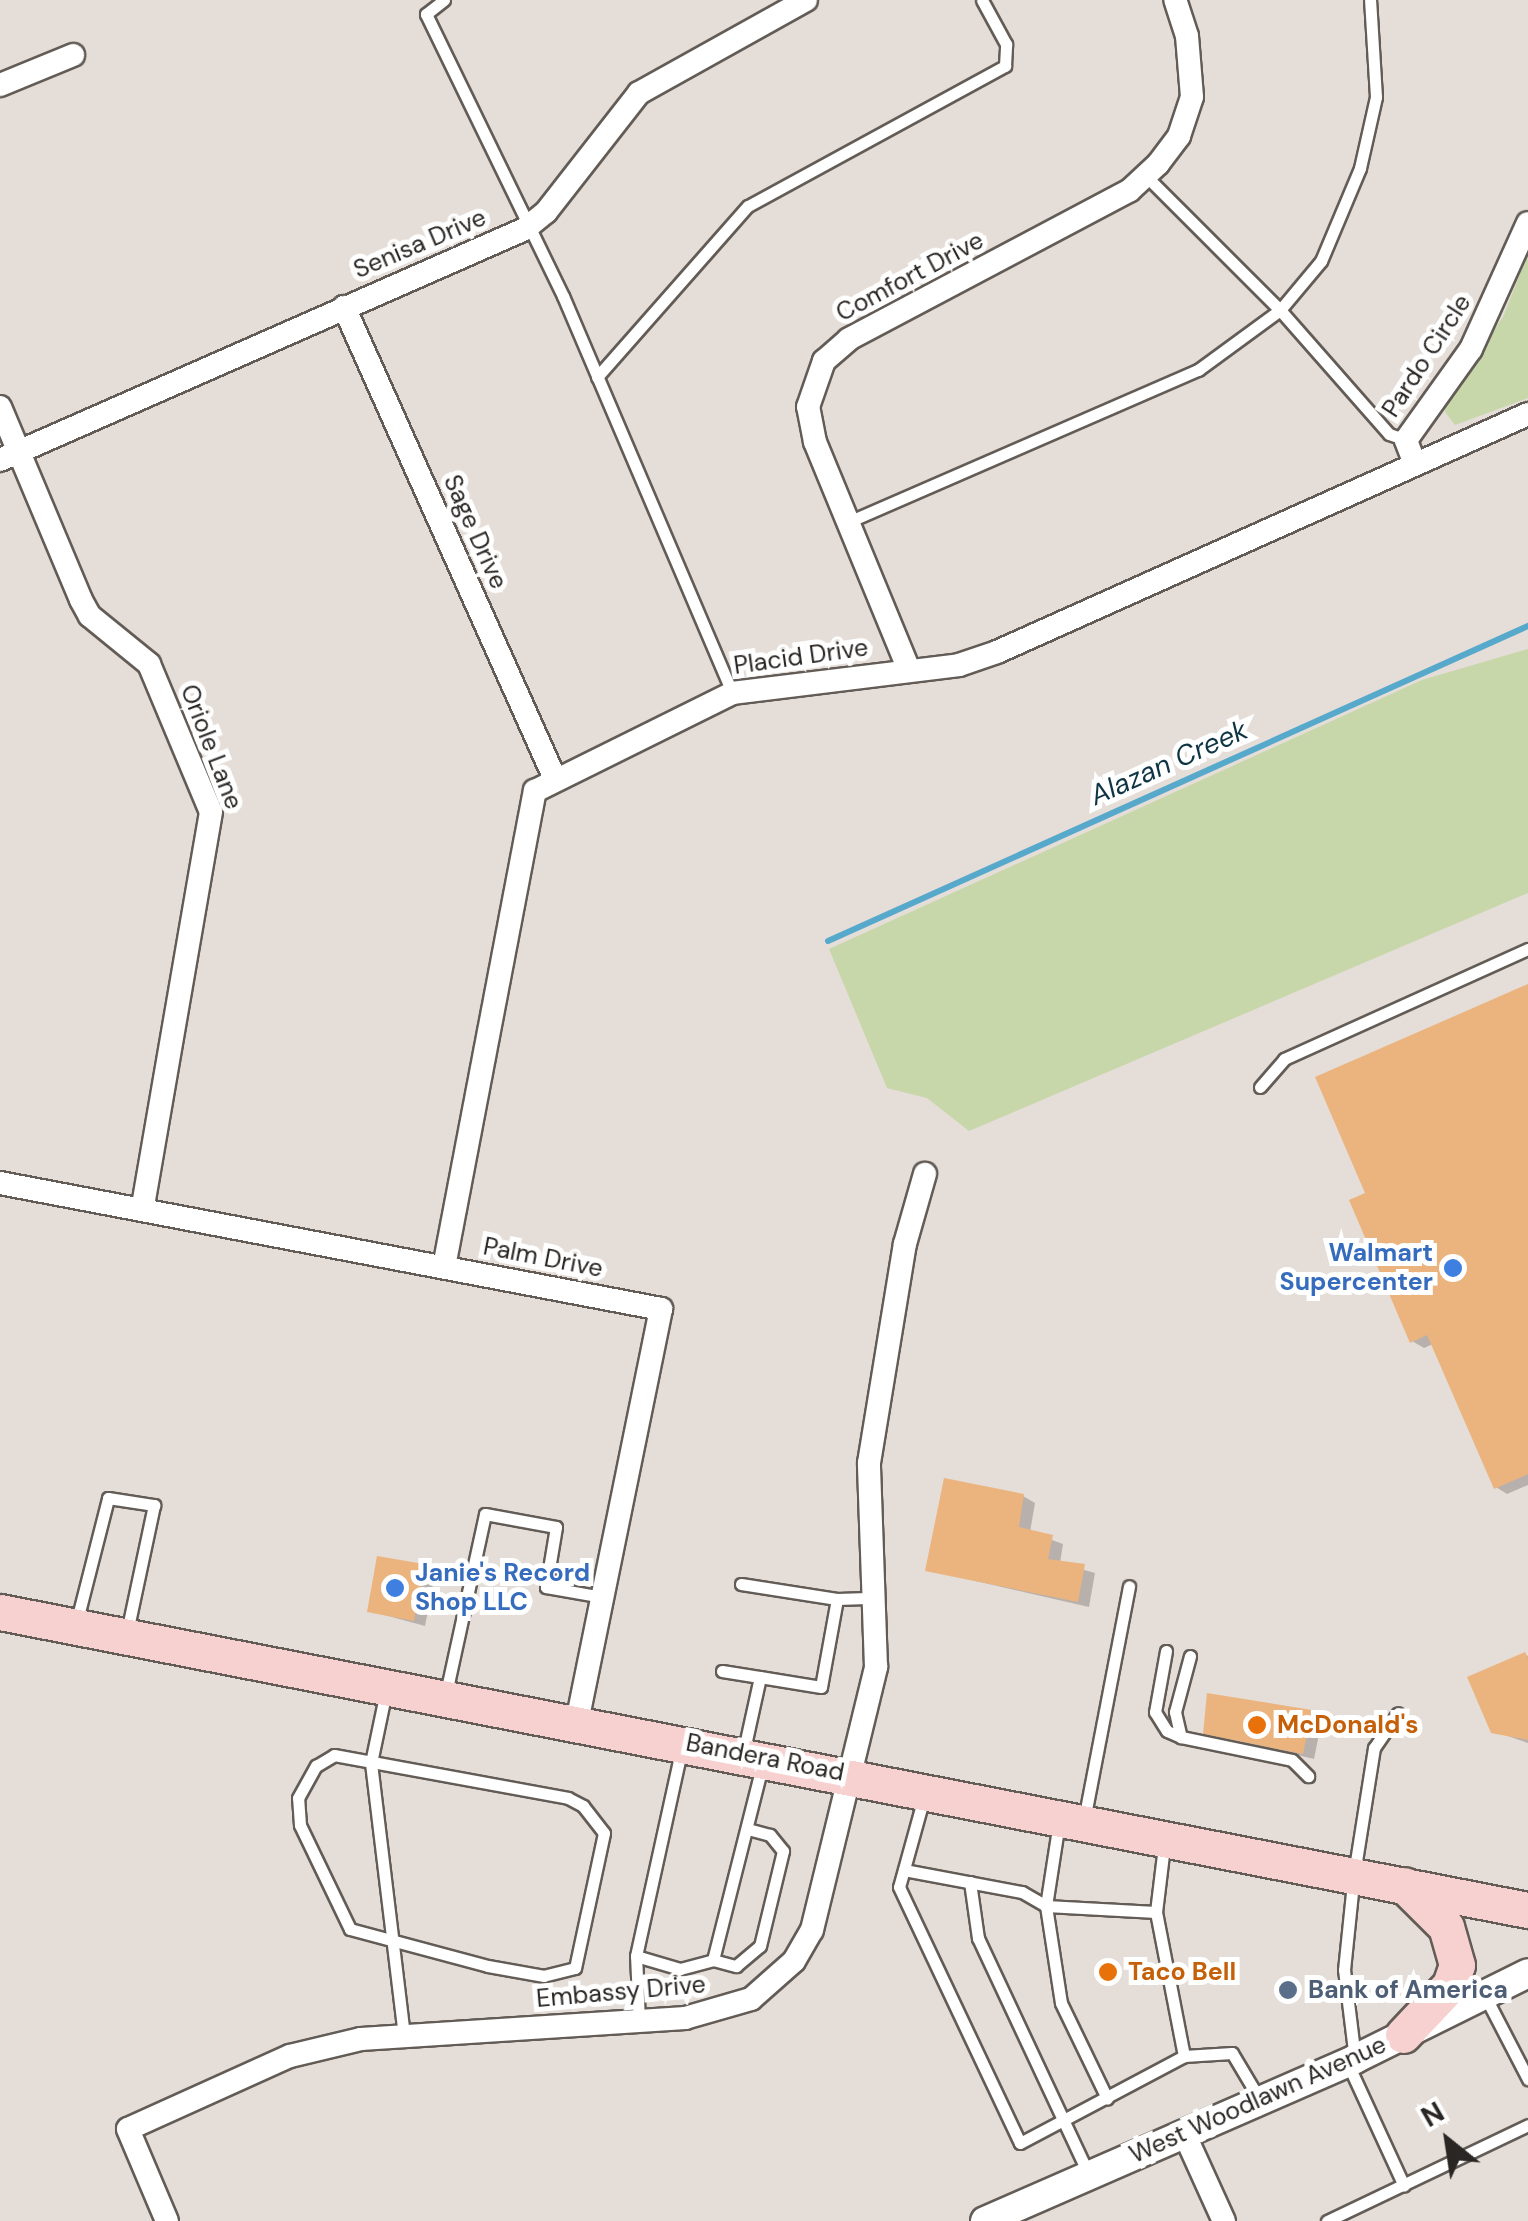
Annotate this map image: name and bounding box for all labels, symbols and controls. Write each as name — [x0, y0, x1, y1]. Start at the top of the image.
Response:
street label: Senisa Drive — [349, 203, 491, 285]
street label: Comfort Drive — [831, 226, 989, 328]
street label: Pardo Circle — [1376, 289, 1478, 423]
street label: Sage Drive — [437, 470, 513, 594]
street label: Placid Drive — [732, 633, 870, 681]
street label: Oriole Lane — [173, 680, 249, 814]
water label: Alazan Creek — [1085, 713, 1253, 813]
street label: Palm Drive — [481, 1232, 605, 1284]
place label: Walmart Supercenter — [1280, 1239, 1433, 1298]
marker: Walmart Supercenter — [1442, 1257, 1464, 1279]
place label: Janie's Record Shop LLC — [415, 1559, 590, 1618]
marker: Janie's Record Shop LLC — [384, 1577, 406, 1599]
place label: McDonald's — [1277, 1710, 1419, 1740]
marker: McDonald's — [1246, 1714, 1268, 1736]
street label: Bandera Road — [683, 1728, 847, 1788]
place label: Taco Bell — [1128, 1957, 1236, 1987]
marker: Taco Bell — [1097, 1961, 1119, 1983]
street label: Embassy Drive — [535, 1970, 707, 2014]
place label: Bank of America — [1308, 1975, 1508, 2005]
marker: Bank of America — [1277, 1979, 1299, 2001]
street label: West Woodlawn Avenue — [1125, 2030, 1391, 2170]
north arrow — [1398, 2091, 1498, 2191]
text: N — [1415, 2093, 1451, 2136]

